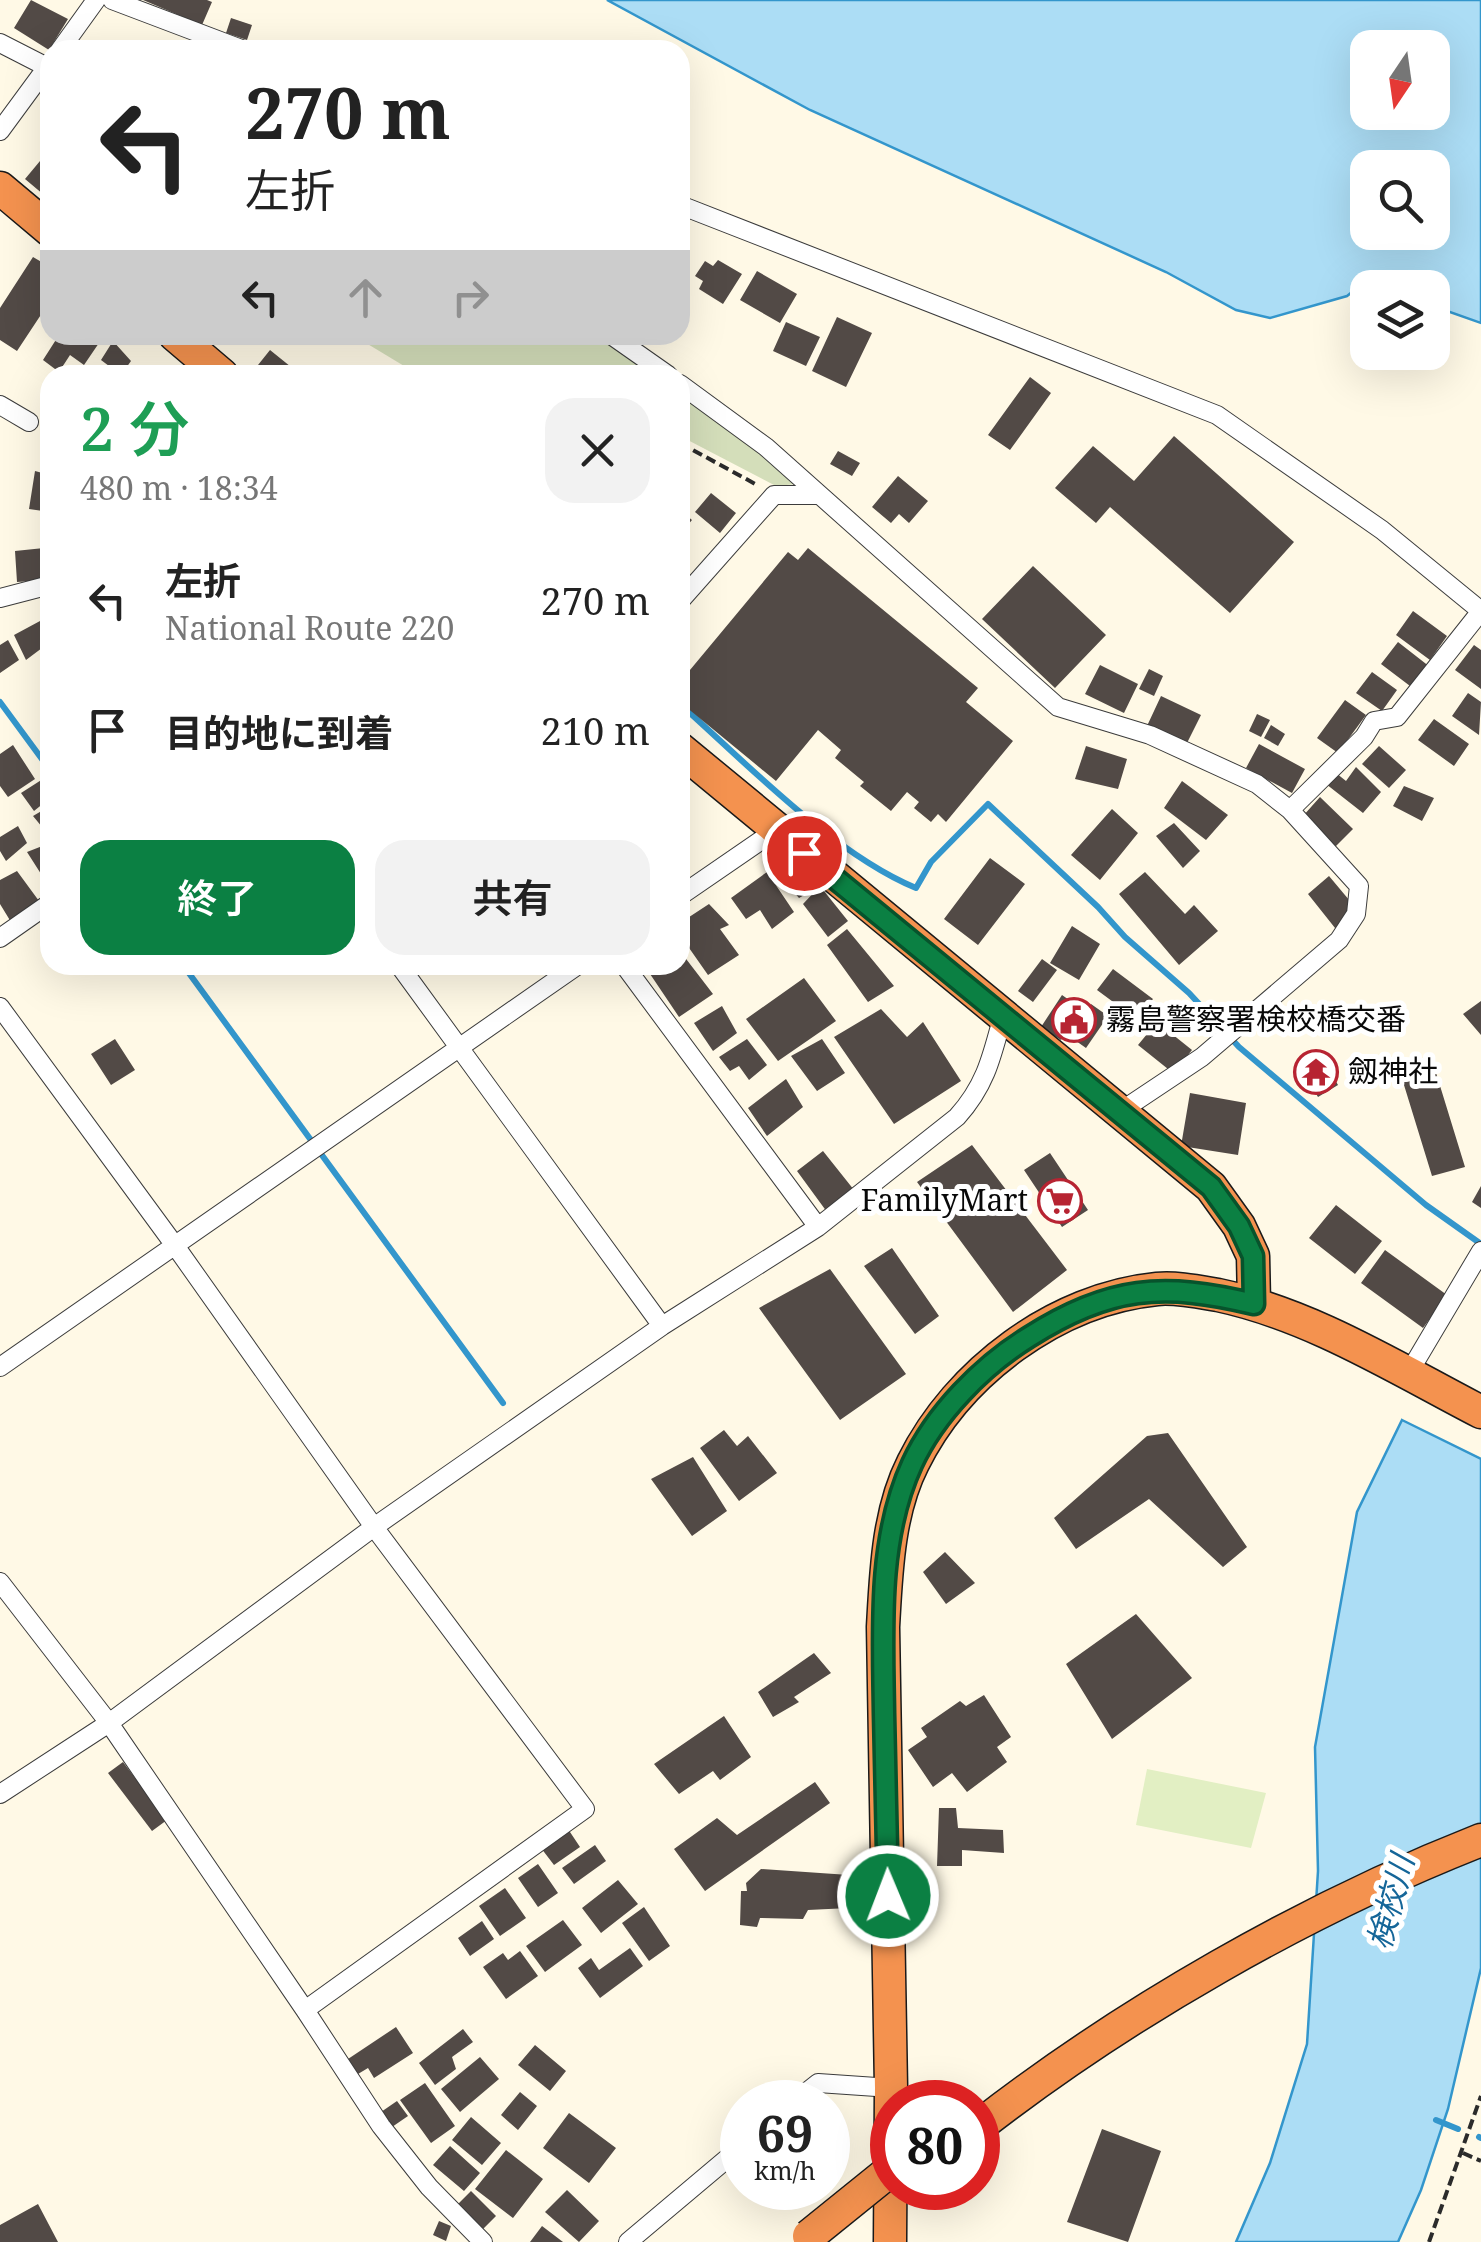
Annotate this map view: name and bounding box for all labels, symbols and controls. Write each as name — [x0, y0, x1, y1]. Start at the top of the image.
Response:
north arrow — [1350, 30, 1450, 130]
map controls — [1350, 30, 1450, 370]
text: 270 m — [245, 64, 451, 160]
icon: left — [80, 80, 210, 210]
button: search — [1350, 150, 1450, 250]
text: 左折 — [245, 159, 335, 220]
icon: left — [233, 270, 288, 325]
icon: ahead — [338, 270, 393, 325]
icon: right — [443, 270, 498, 325]
button: layers — [1350, 270, 1450, 370]
text: 2 分 — [80, 387, 189, 469]
button: close — [545, 398, 650, 503]
text: 480 m · 18:34 — [80, 466, 278, 509]
text: 左折 — [165, 554, 241, 606]
icon: left — [80, 573, 135, 628]
text: 270 m — [540, 574, 650, 626]
text: National Route 220 — [165, 606, 454, 649]
icon: arrive — [80, 703, 135, 758]
text: 210 m — [540, 704, 650, 756]
text: 目的地に到着 — [165, 706, 393, 758]
pin — [762, 811, 847, 896]
icon: arrive — [777, 826, 832, 881]
button: 終了 — [80, 840, 355, 955]
button: 共有 — [375, 840, 650, 955]
public building icon: 霧島警察署検校橋交番 — [1051, 997, 1097, 1043]
place label: 霧島警察署検校橋交番 — [1106, 998, 1406, 1039]
temple icon: 劔神社 — [1293, 1049, 1339, 1095]
place label: 劔神社 — [1348, 1050, 1438, 1091]
supermarket icon: FamilyMart — [1037, 1178, 1083, 1224]
place label: FamilyMart — [861, 1179, 1028, 1220]
position arrow — [836, 1844, 940, 1948]
water label: 検校川 — [1356, 1847, 1424, 1954]
speed limit sign: 80 — [870, 2080, 1000, 2210]
text: 69 — [757, 2099, 813, 2167]
text: km/h — [754, 2153, 816, 2187]

